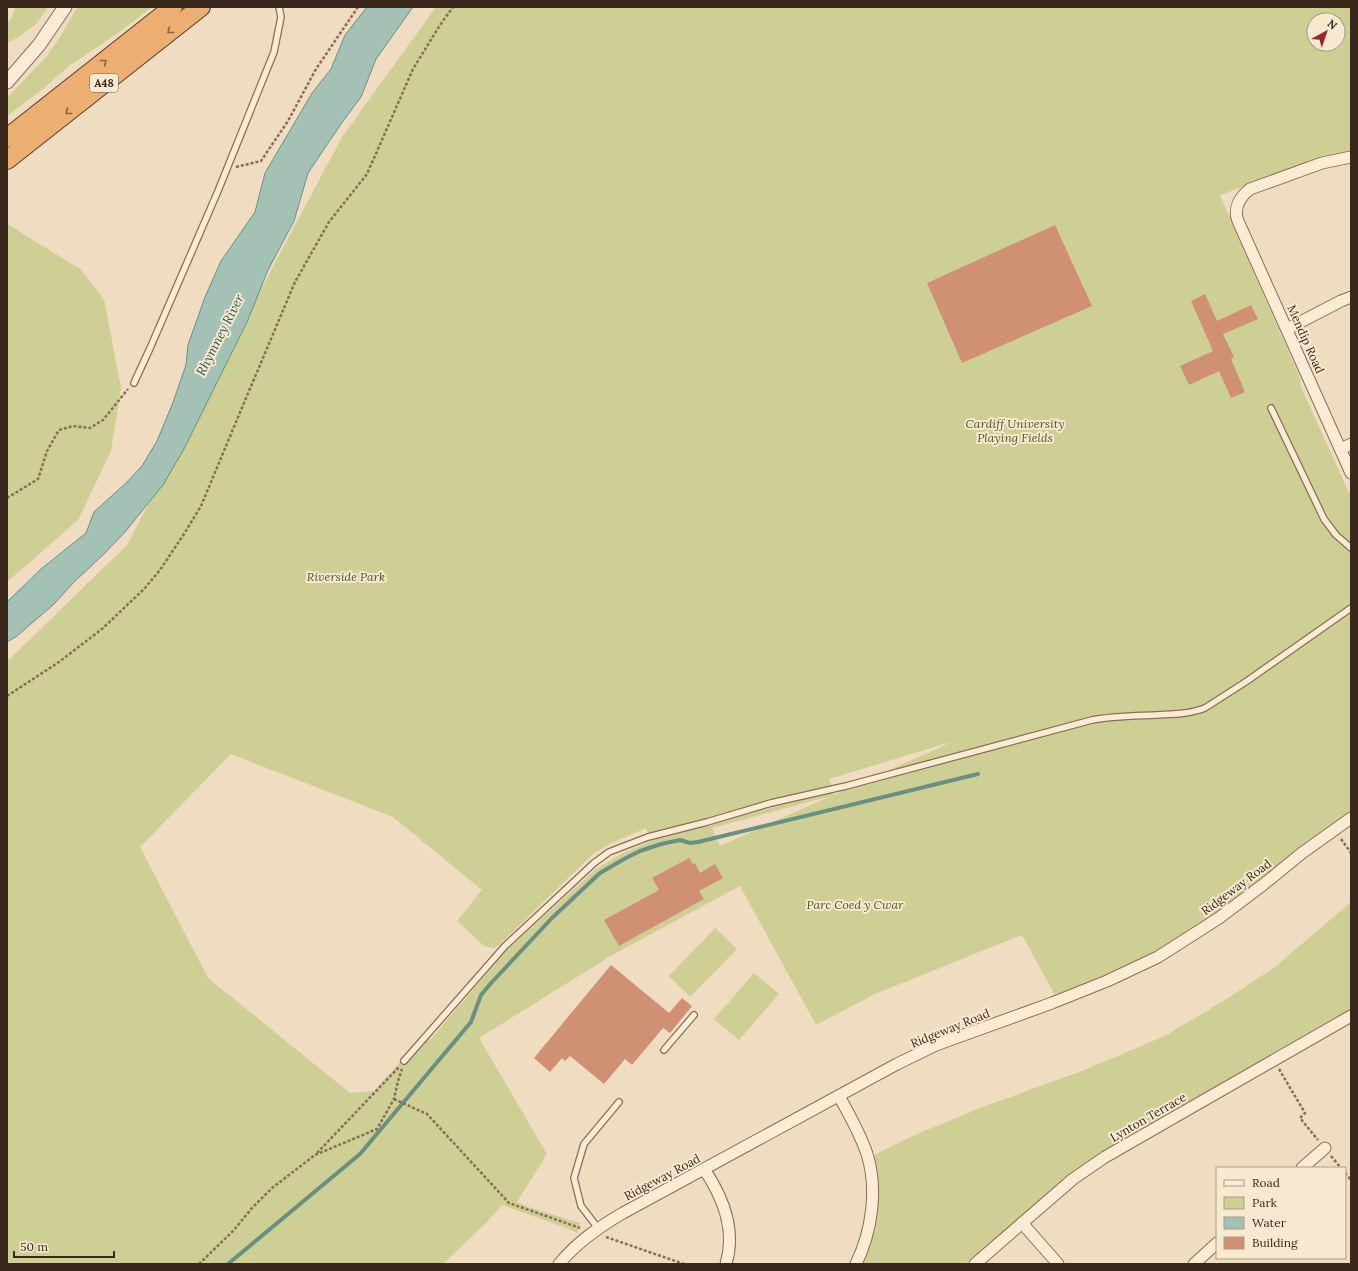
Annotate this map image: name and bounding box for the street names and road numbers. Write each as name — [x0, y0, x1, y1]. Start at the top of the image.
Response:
road number: A48 — [90, 74, 118, 92]
street label: Mendip Road — [1284, 302, 1328, 376]
street label: Ridgeway Road — [1198, 856, 1274, 918]
street label: Ridgeway Road — [908, 1005, 992, 1051]
street label: Lynton Terrace — [1107, 1089, 1189, 1145]
street label: Ridgeway Road — [621, 1151, 703, 1203]

